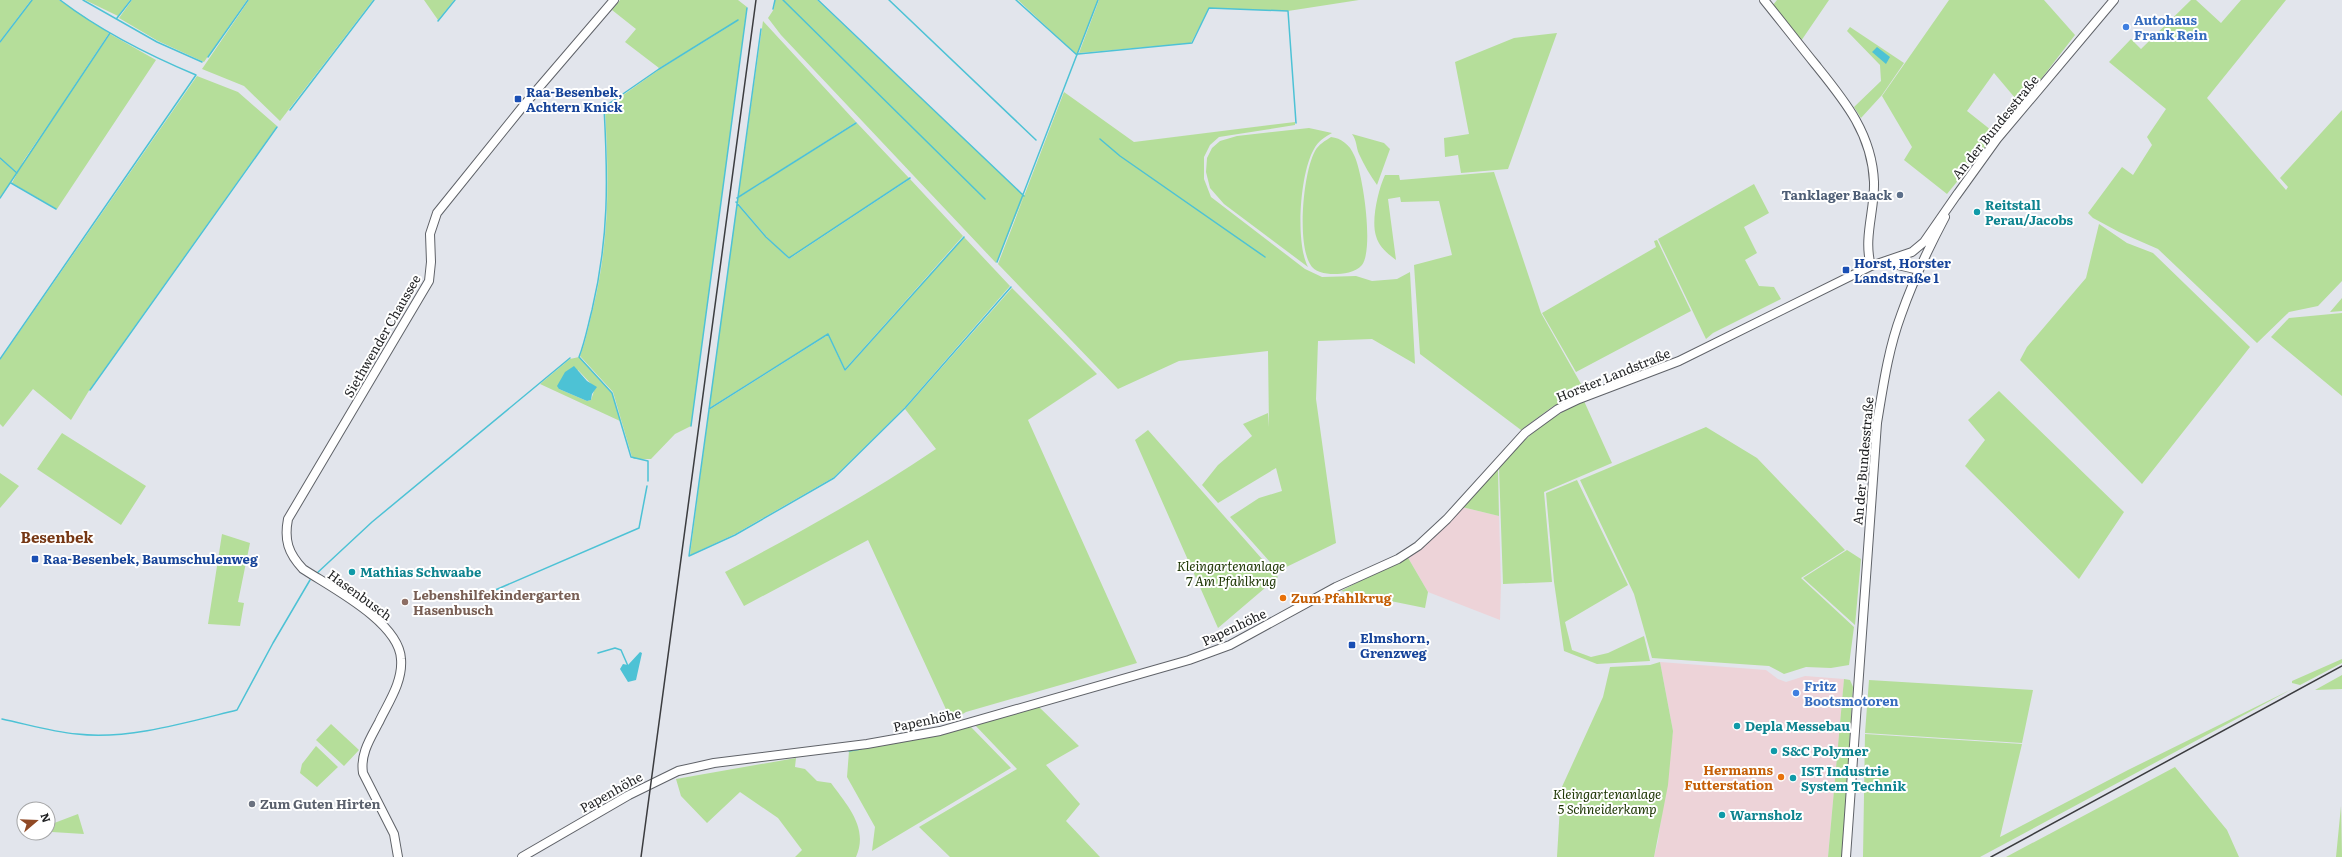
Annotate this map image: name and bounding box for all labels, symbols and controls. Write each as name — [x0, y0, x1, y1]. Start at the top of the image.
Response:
place label: Autohaus Frank Rein — [2134, 10, 2207, 44]
marker: Autohaus Frank Rein — [2121, 22, 2131, 32]
street label: An der Bundesstraße — [1947, 70, 2043, 183]
place label: Raa-Besenbek, Achtern Knick — [526, 82, 623, 116]
marker: Raa-Besenbek, Achtern Knick — [513, 94, 523, 104]
place label: Tanklager Baack — [1782, 185, 1892, 204]
marker: Tanklager Baack — [1895, 190, 1905, 200]
place label: Reitstall Perau/Jacobs — [1985, 195, 2074, 229]
marker: Reitstall Perau/Jacobs — [1972, 207, 1982, 217]
place label: Horst, Horster Landstraße 1 — [1854, 253, 1951, 287]
marker: Horst, Horster Landstraße 1 — [1841, 265, 1851, 275]
street label: Siethwender Chaussee — [339, 271, 425, 401]
street label: Horster Landstraße — [1553, 343, 1673, 406]
street label: An der Bundesstraße — [1847, 396, 1878, 526]
district label: Besenbek — [21, 525, 94, 548]
place label: Raa-Besenbek, Baumschulenweg — [43, 549, 258, 568]
marker: Raa-Besenbek, Baumschulenweg — [30, 554, 40, 564]
park label: Kleingartenanlage 7 Am Pfahlkrug — [1177, 556, 1285, 590]
place label: Mathias Schwaabe — [360, 562, 481, 581]
street label: Hasenbusch — [324, 565, 397, 625]
marker: Mathias Schwaabe — [347, 567, 357, 577]
place label: Lebenshilfekindergarten Hasenbusch — [413, 585, 580, 619]
place label: Zum Pfahlkrug — [1291, 588, 1392, 607]
marker: Zum Pfahlkrug — [1278, 593, 1288, 603]
marker: Lebenshilfekindergarten Hasenbusch — [400, 597, 410, 607]
street label: Papenhöhe — [1198, 603, 1269, 650]
place label: Elmshorn, Grenzweg — [1360, 628, 1430, 662]
marker: Elmshorn, Grenzweg — [1347, 640, 1357, 650]
place label: Fritz Bootsmotoren — [1804, 676, 1899, 710]
marker: Fritz Bootsmotoren — [1791, 688, 1801, 698]
street label: Papenhöhe — [891, 703, 963, 736]
place label: Depla Messebau — [1745, 716, 1850, 735]
marker: Depla Messebau — [1732, 721, 1742, 731]
place label: S&C Polymer — [1782, 741, 1868, 760]
marker: S&C Polymer — [1769, 746, 1779, 756]
place label: Hermanns Futterstation — [1684, 760, 1774, 794]
place label: IST Industrie System Technik — [1801, 761, 1906, 795]
street label: Papenhöhe — [576, 766, 646, 817]
marker: Hermanns Futterstation — [1776, 772, 1786, 782]
marker: IST Industrie System Technik — [1788, 773, 1798, 783]
park label: Kleingartenanlage 5 Schneiderkamp — [1553, 784, 1661, 818]
place label: Zum Guten Hirten — [260, 794, 381, 813]
marker: Zum Guten Hirten — [247, 799, 257, 809]
north arrow — [16, 801, 56, 841]
place label: Warnsholz — [1730, 805, 1802, 824]
text: N — [37, 810, 55, 824]
marker: Warnsholz — [1717, 810, 1727, 820]

